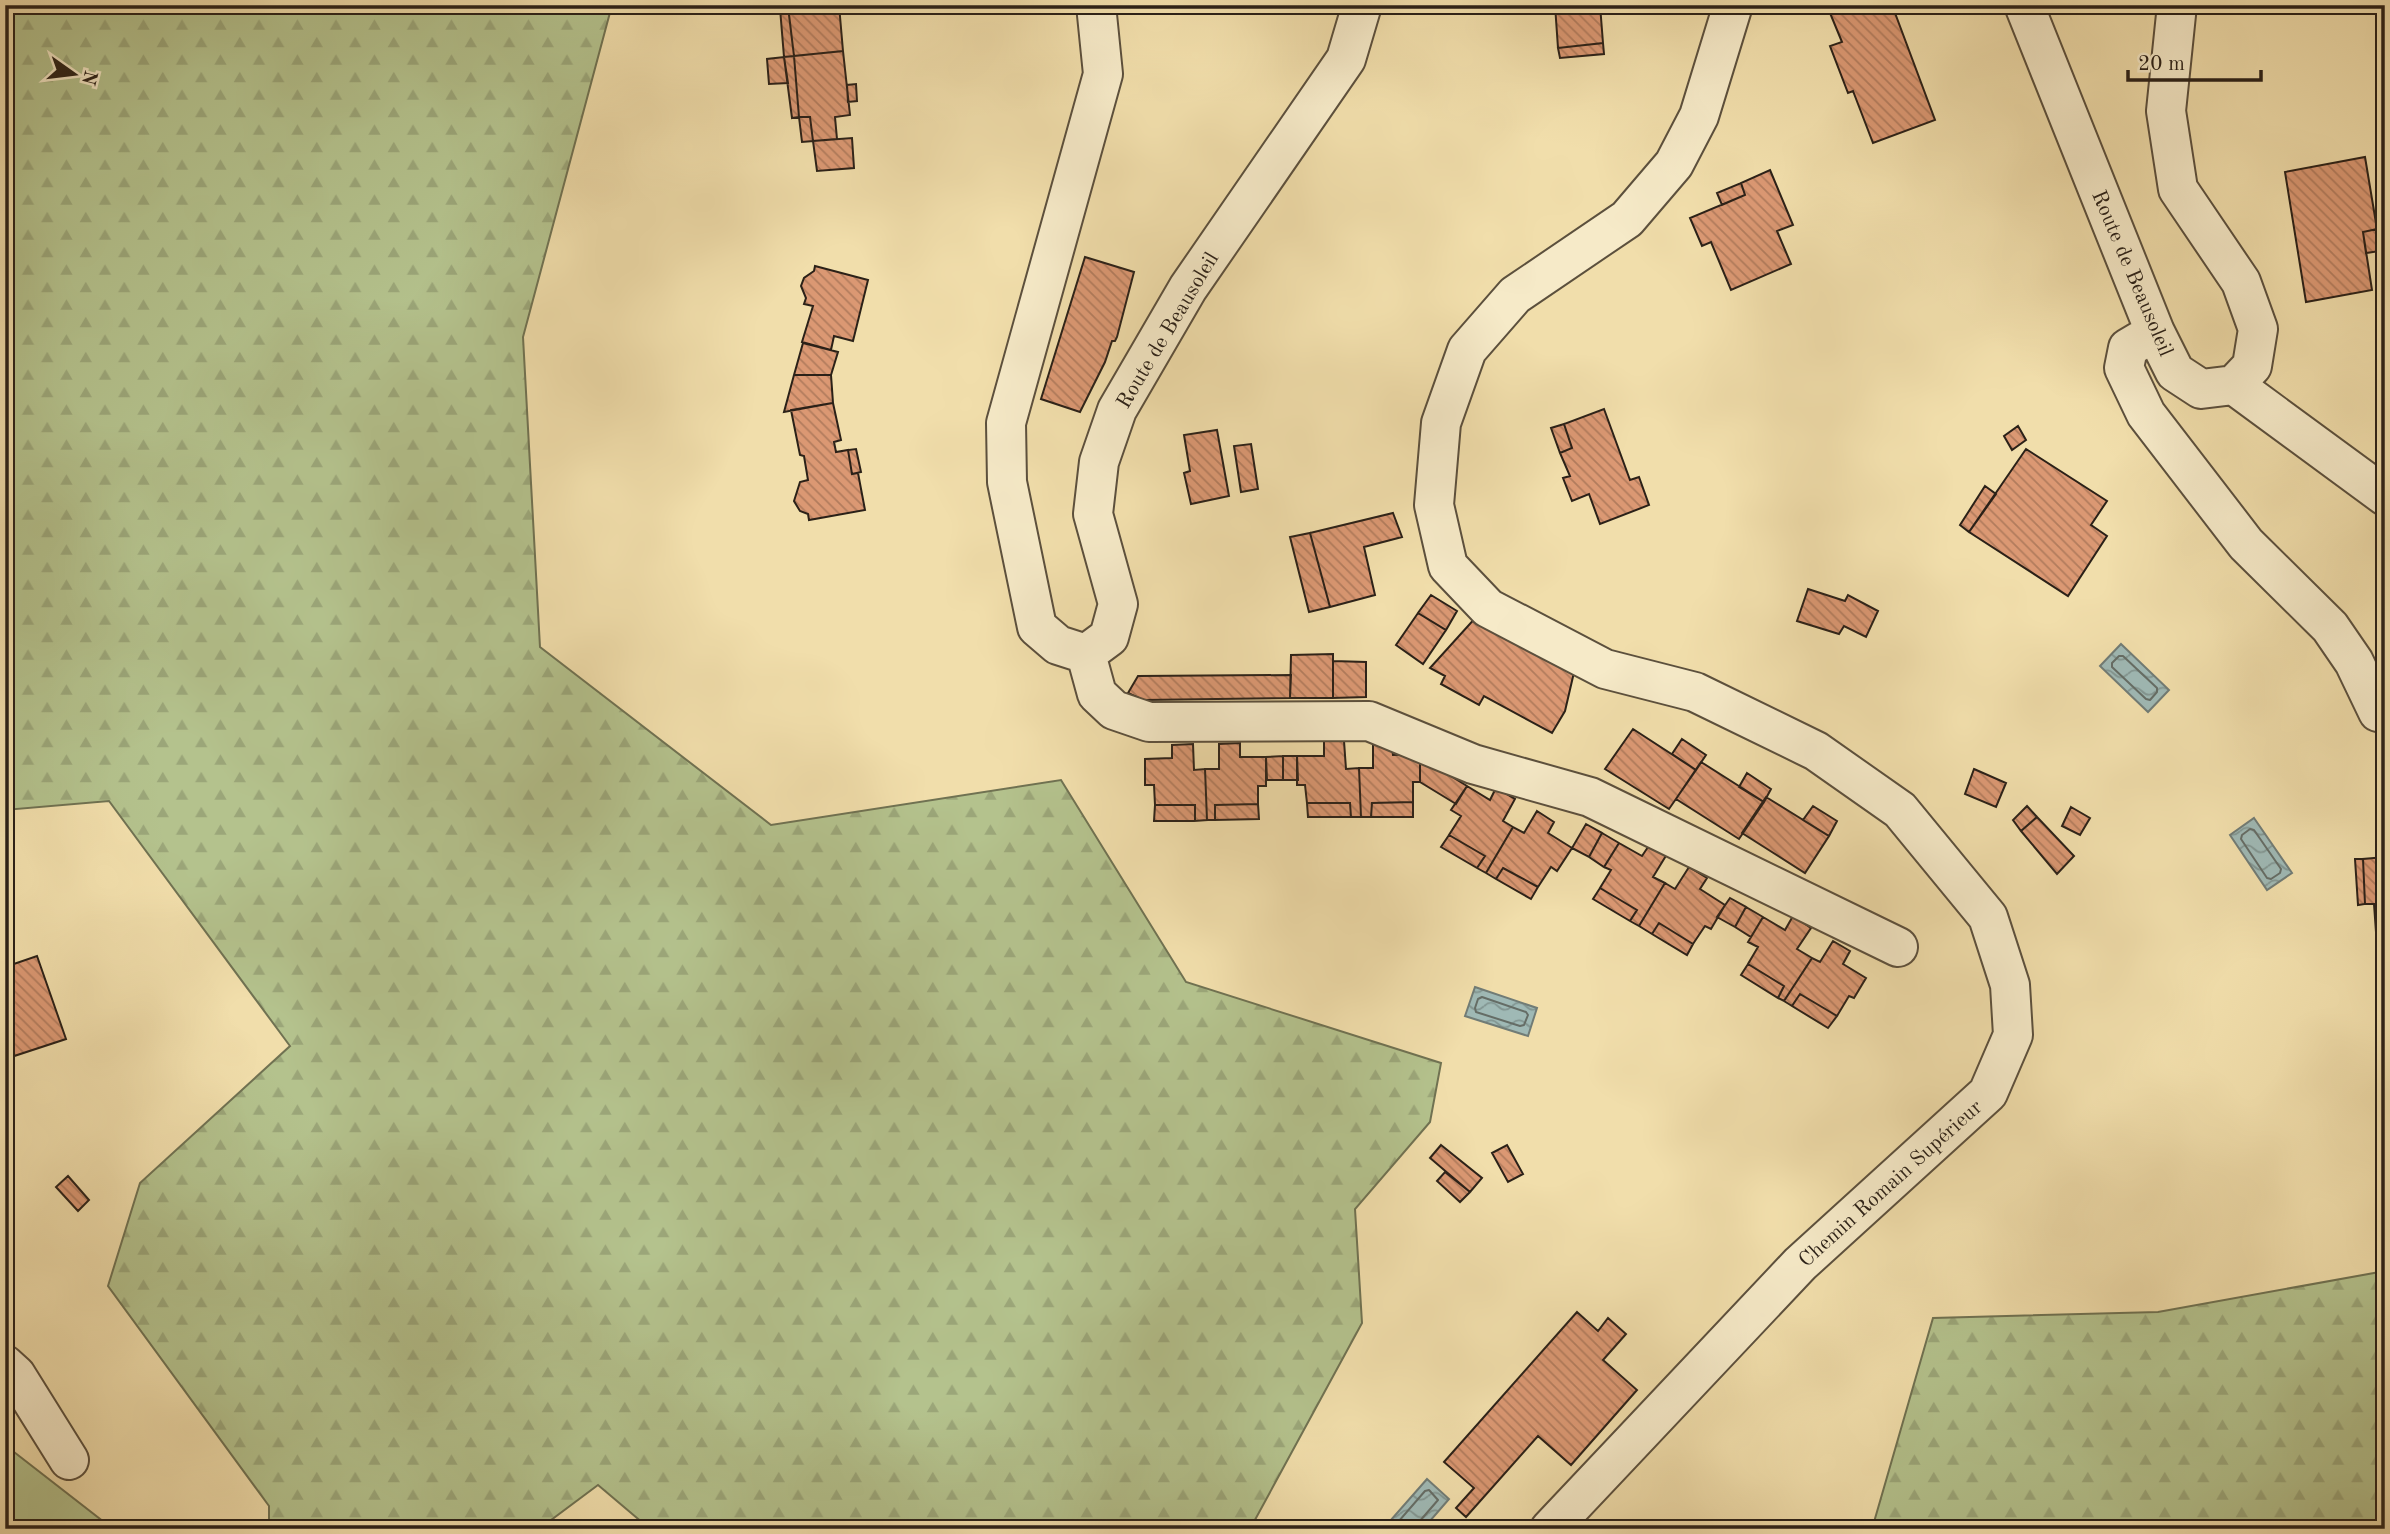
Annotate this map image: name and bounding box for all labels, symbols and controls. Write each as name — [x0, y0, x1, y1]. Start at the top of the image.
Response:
north arrow — [38, 38, 108, 108]
scale bar — [2128, 38, 2260, 82]
text: 20 m — [2138, 54, 2185, 75]
text: N — [77, 68, 99, 87]
street label: Route de Beausoleil — [2087, 188, 2176, 360]
street label: Route de Beausoleil — [1113, 249, 1223, 412]
street label: Chemin Romain Supérieur — [1795, 1096, 1987, 1272]

